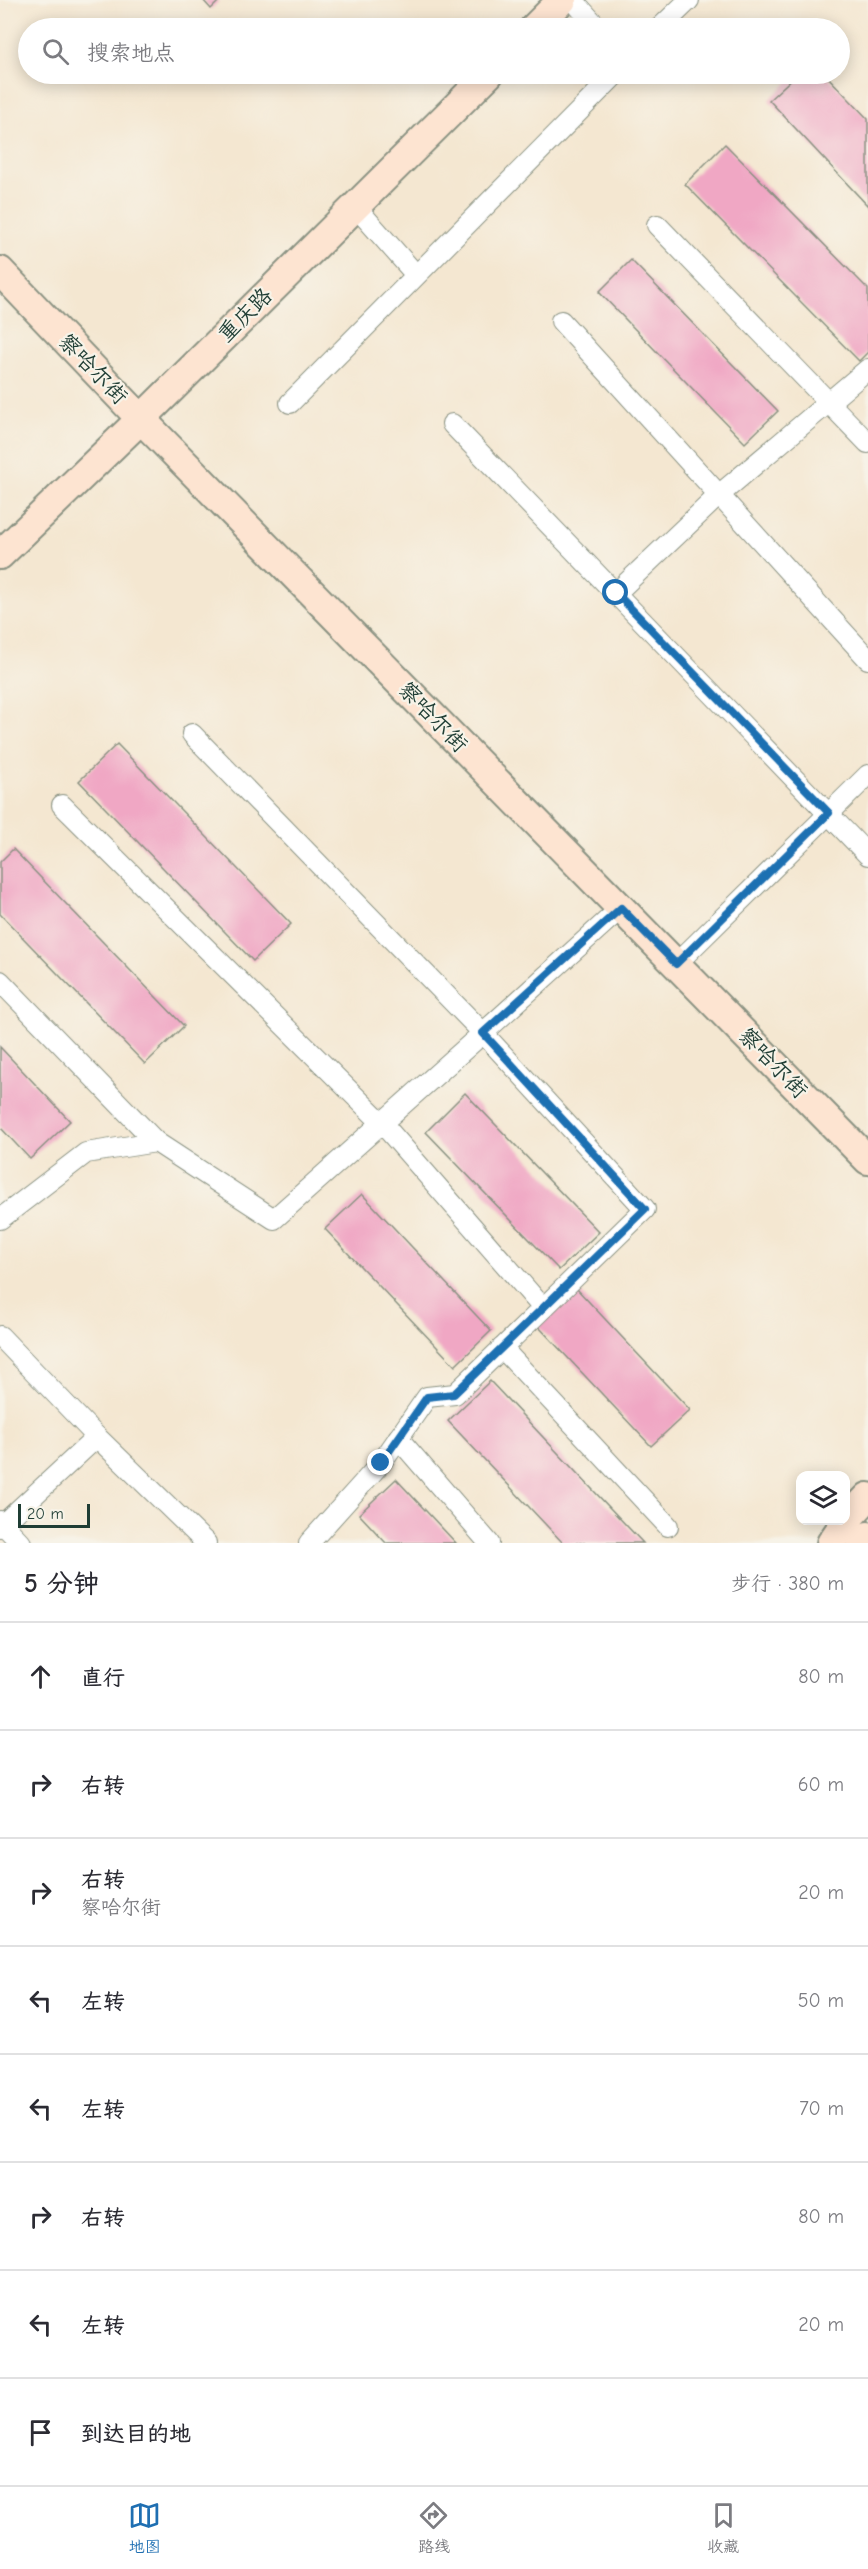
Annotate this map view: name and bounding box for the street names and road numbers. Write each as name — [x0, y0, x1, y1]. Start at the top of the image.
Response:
street label: 重庆路 — [212, 282, 278, 348]
street label: 察哈尔街 — [53, 328, 133, 410]
street label: 察哈尔街 — [393, 676, 473, 758]
street label: 察哈尔街 — [733, 1022, 813, 1104]

